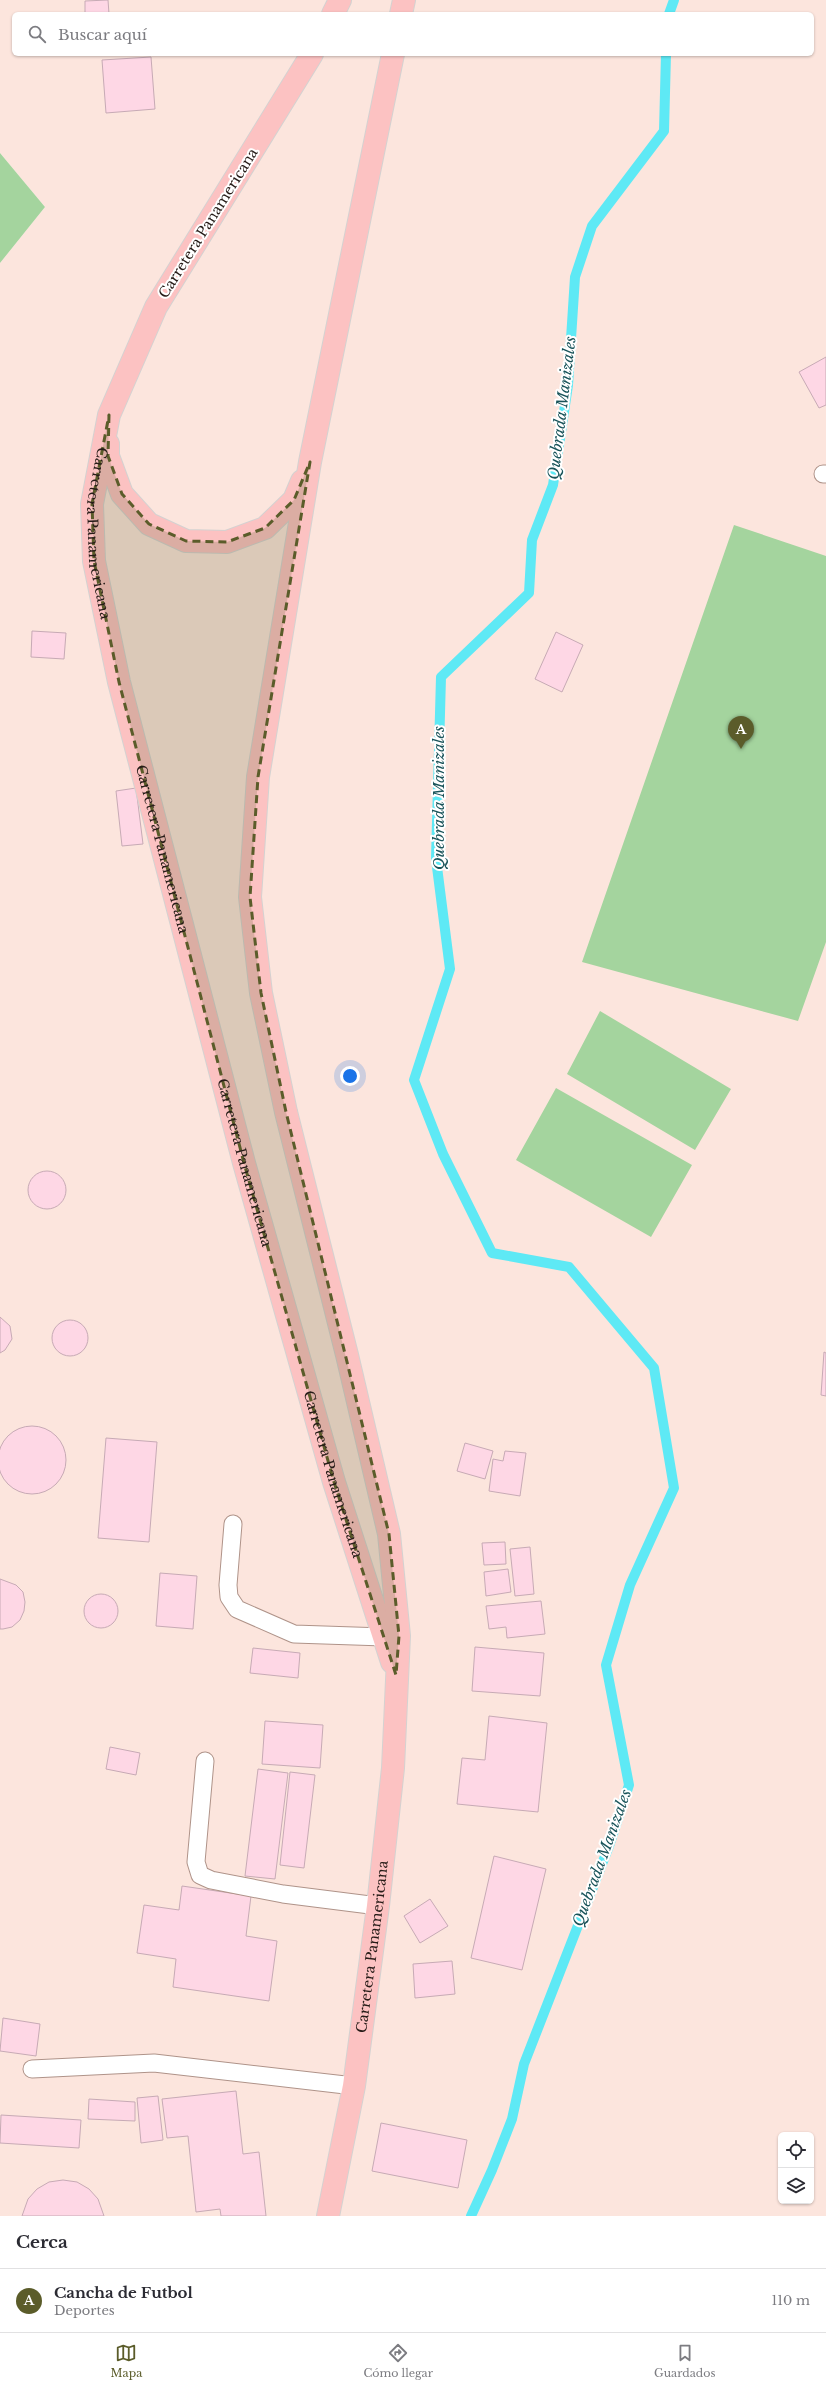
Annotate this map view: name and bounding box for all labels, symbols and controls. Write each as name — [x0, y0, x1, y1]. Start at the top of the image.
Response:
search box — [12, 12, 814, 56]
icon: search — [26, 23, 48, 45]
text: Buscar aquí — [58, 25, 147, 44]
street label: Carretera Panamericana — [154, 144, 262, 301]
water label: Quebrada Manizales — [543, 335, 580, 481]
street label: Carretera Panamericana — [83, 446, 115, 621]
pin: A — [728, 716, 754, 749]
water label: Quebrada Manizales — [429, 726, 448, 870]
street label: Carretera Panamericana — [132, 763, 193, 936]
your location — [340, 1066, 360, 1086]
street label: Carretera Panamericana — [213, 1076, 276, 1249]
street label: Carretera Panamericana — [300, 1389, 367, 1560]
water label: Quebrada Manizales — [568, 1787, 635, 1929]
street label: Carretera Panamericana — [352, 1859, 392, 2034]
map controls — [778, 2132, 814, 2204]
button: locate — [778, 2132, 814, 2168]
button: layers — [778, 2168, 814, 2204]
text: Cerca — [16, 2232, 68, 2253]
text: Cancha de Futbol — [54, 2283, 193, 2302]
text: A — [24, 2292, 34, 2309]
text: 110 m — [771, 2292, 810, 2309]
text: Deportes — [54, 2302, 115, 2319]
tab: Mapa — [111, 2342, 142, 2380]
tab: Cómo llegar — [363, 2342, 433, 2380]
tab: Guardados — [654, 2342, 715, 2380]

